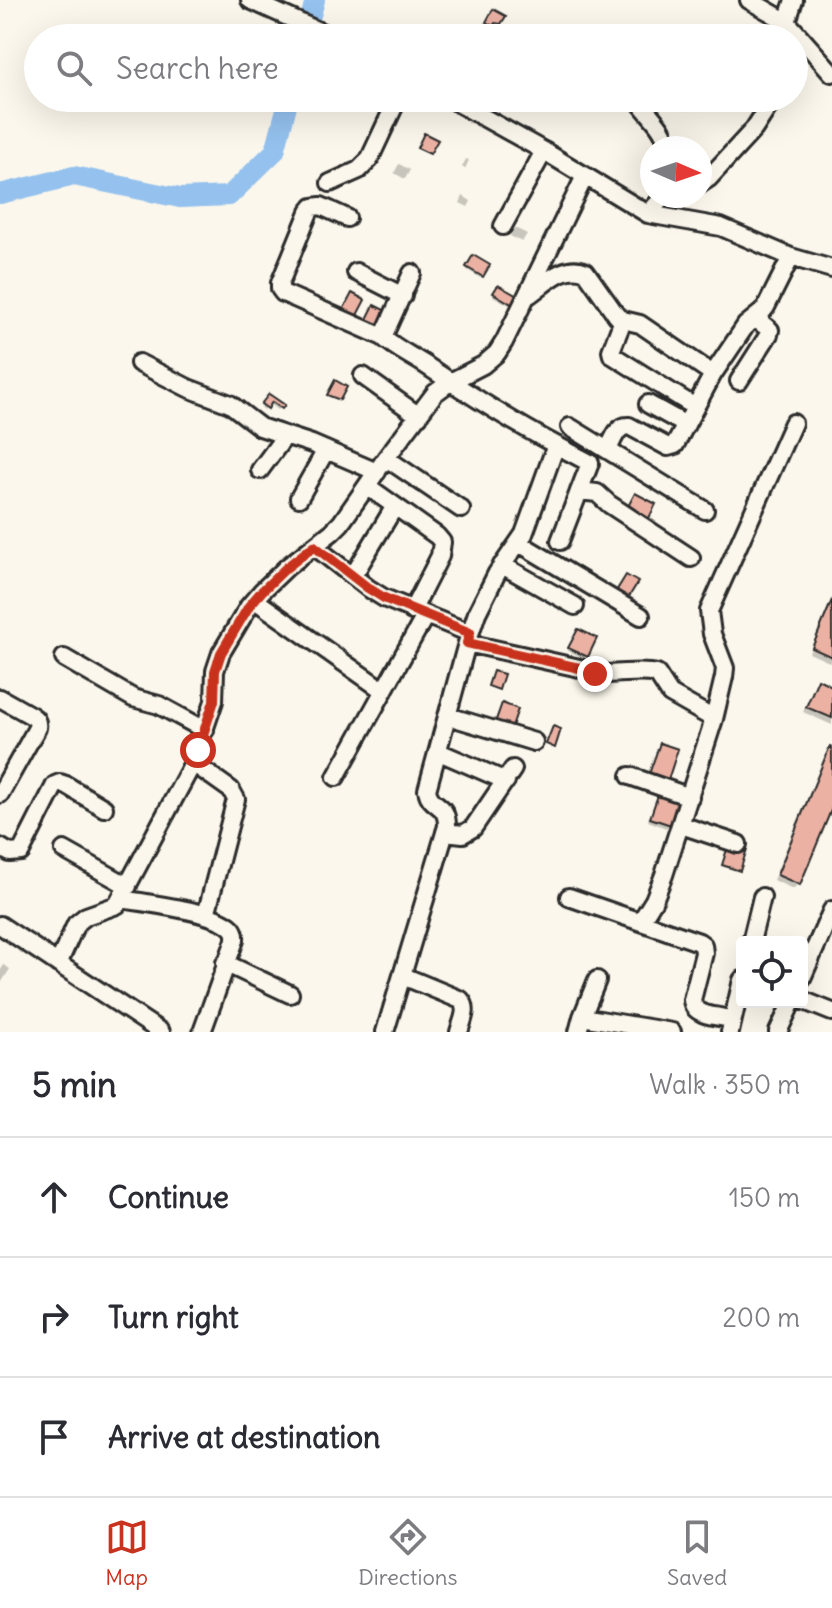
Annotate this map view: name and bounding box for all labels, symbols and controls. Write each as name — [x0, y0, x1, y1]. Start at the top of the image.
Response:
search box — [24, 24, 808, 112]
icon: search — [52, 46, 96, 90]
text: Search here — [116, 49, 279, 87]
north arrow — [640, 136, 712, 208]
route end — [577, 656, 613, 692]
route start — [180, 732, 216, 768]
map controls — [736, 936, 808, 1008]
button: locate — [736, 936, 808, 1008]
text: 5 min — [32, 1063, 117, 1106]
text: Walk · 350 m — [649, 1068, 800, 1101]
icon: ahead — [32, 1175, 76, 1219]
text: Continue — [108, 1178, 229, 1216]
text: 150 m — [729, 1181, 800, 1214]
icon: right — [32, 1295, 76, 1339]
text: Turn right — [108, 1298, 239, 1336]
text: 200 m — [723, 1301, 800, 1334]
icon: arrive — [32, 1415, 76, 1459]
text: Arrive at destination — [108, 1418, 380, 1456]
tab: Map — [105, 1515, 149, 1591]
tab: Directions — [358, 1515, 458, 1591]
tab: Saved — [667, 1515, 727, 1591]

